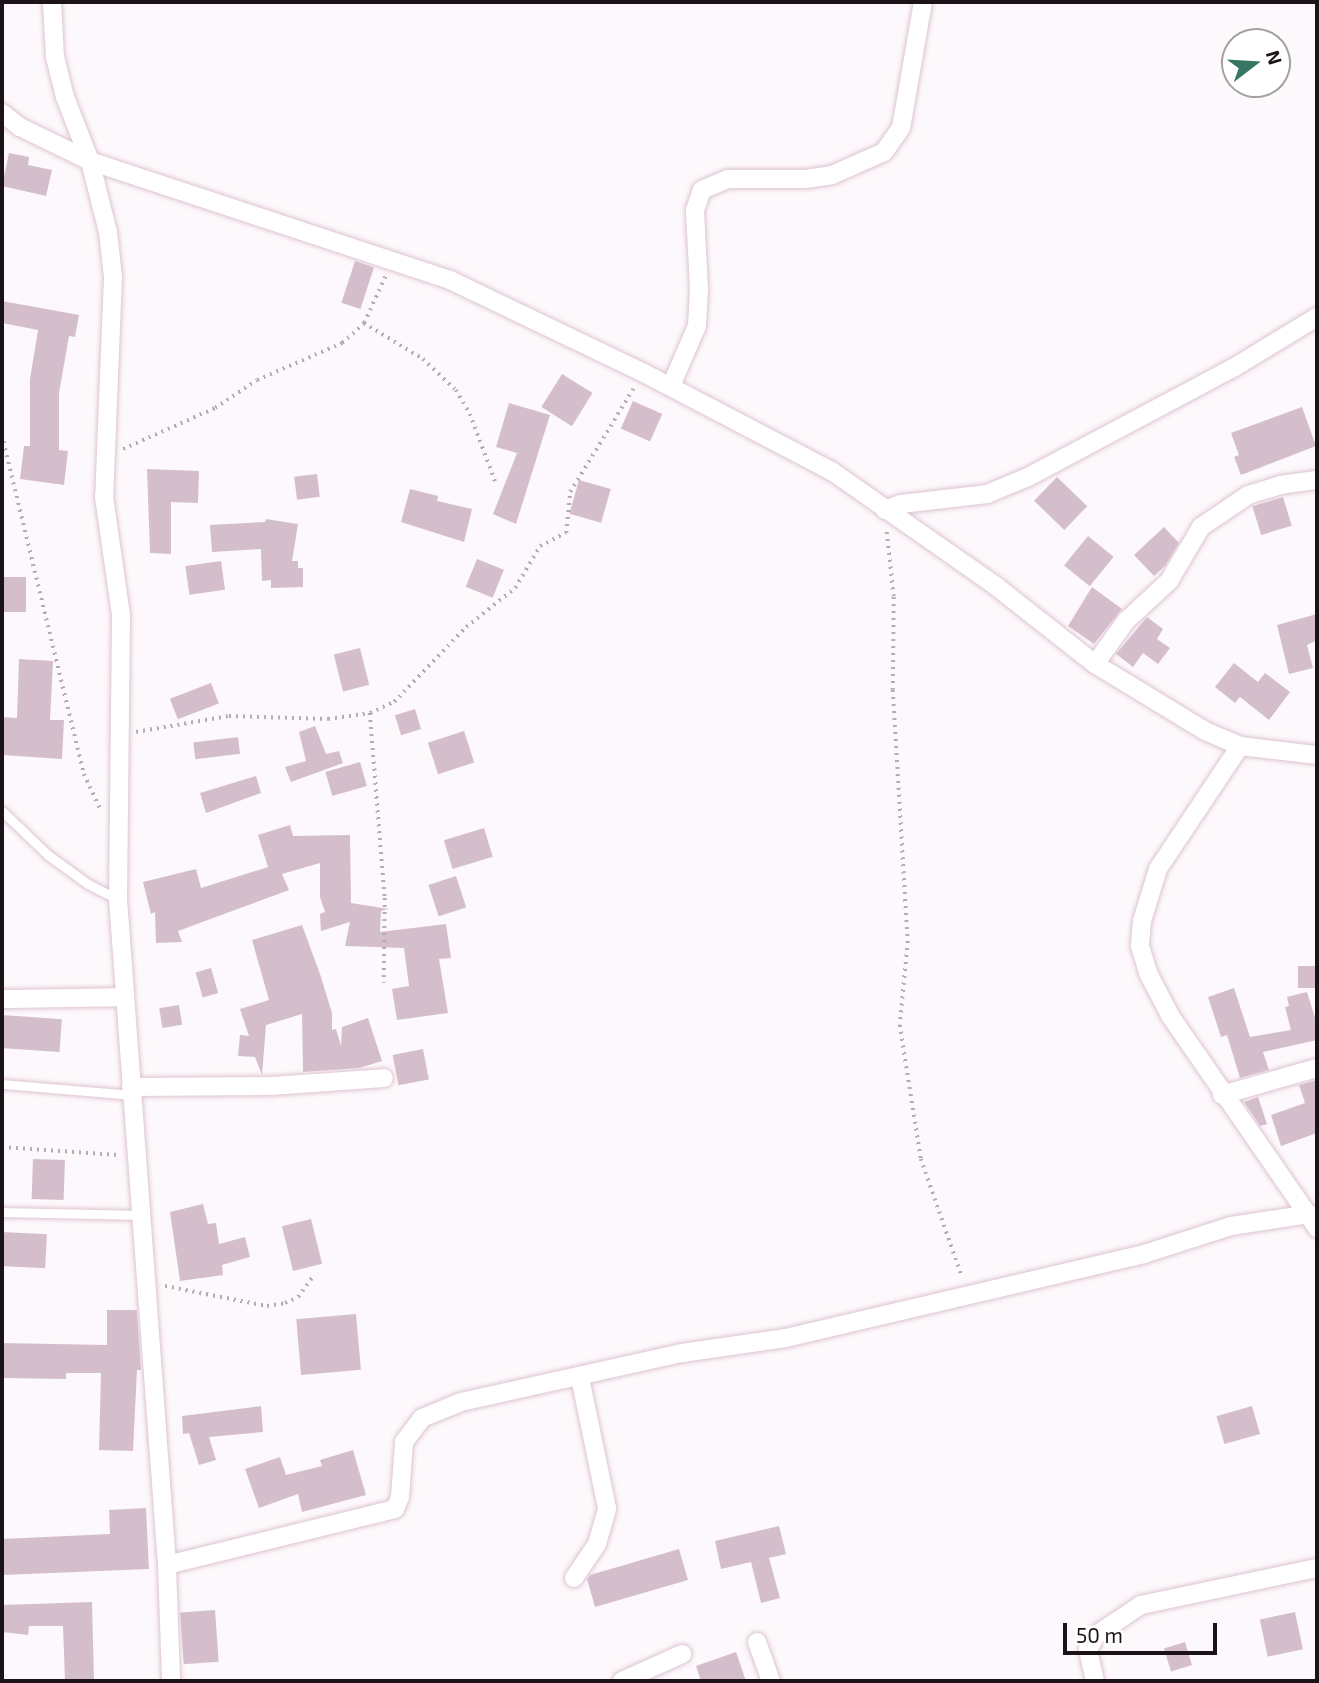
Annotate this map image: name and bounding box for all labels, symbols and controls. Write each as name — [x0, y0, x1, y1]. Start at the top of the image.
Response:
north arrow — [1221, 28, 1291, 98]
text: N — [1262, 47, 1288, 67]
scale bar — [1067, 1610, 1221, 1654]
text: 50 m — [1076, 1622, 1123, 1647]

